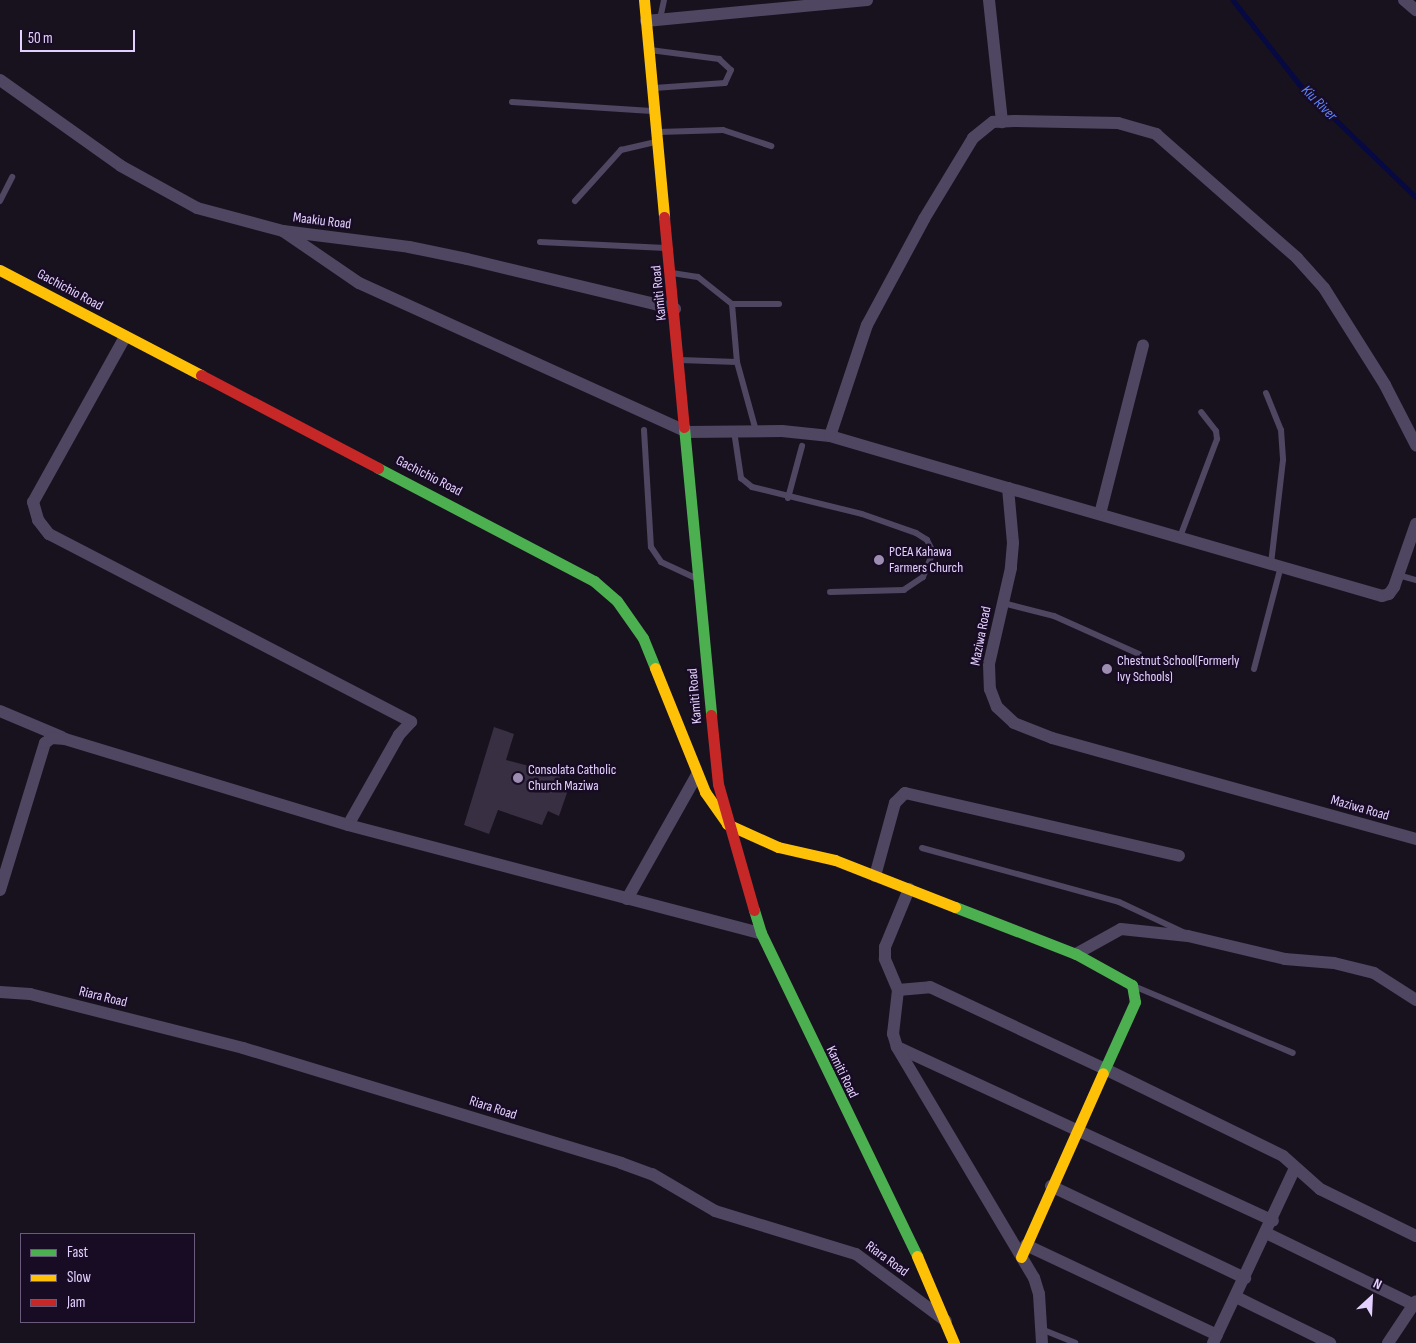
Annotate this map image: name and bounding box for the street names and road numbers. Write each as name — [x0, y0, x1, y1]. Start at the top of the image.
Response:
street label: Maakiu Road — [292, 209, 352, 233]
street label: Kamiti Road — [648, 264, 670, 322]
street label: Gachichio Road — [34, 266, 106, 314]
street label: Gachichio Road — [393, 452, 465, 500]
street label: Maziwa Road — [967, 605, 995, 667]
street label: Kamiti Road — [684, 668, 706, 724]
street label: Maziwa Road — [1329, 792, 1391, 824]
street label: Riara Road — [77, 983, 129, 1011]
street label: Kamiti Road — [822, 1043, 862, 1101]
street label: Riara Road — [467, 1092, 519, 1124]
street label: Riara Road — [862, 1238, 912, 1280]

